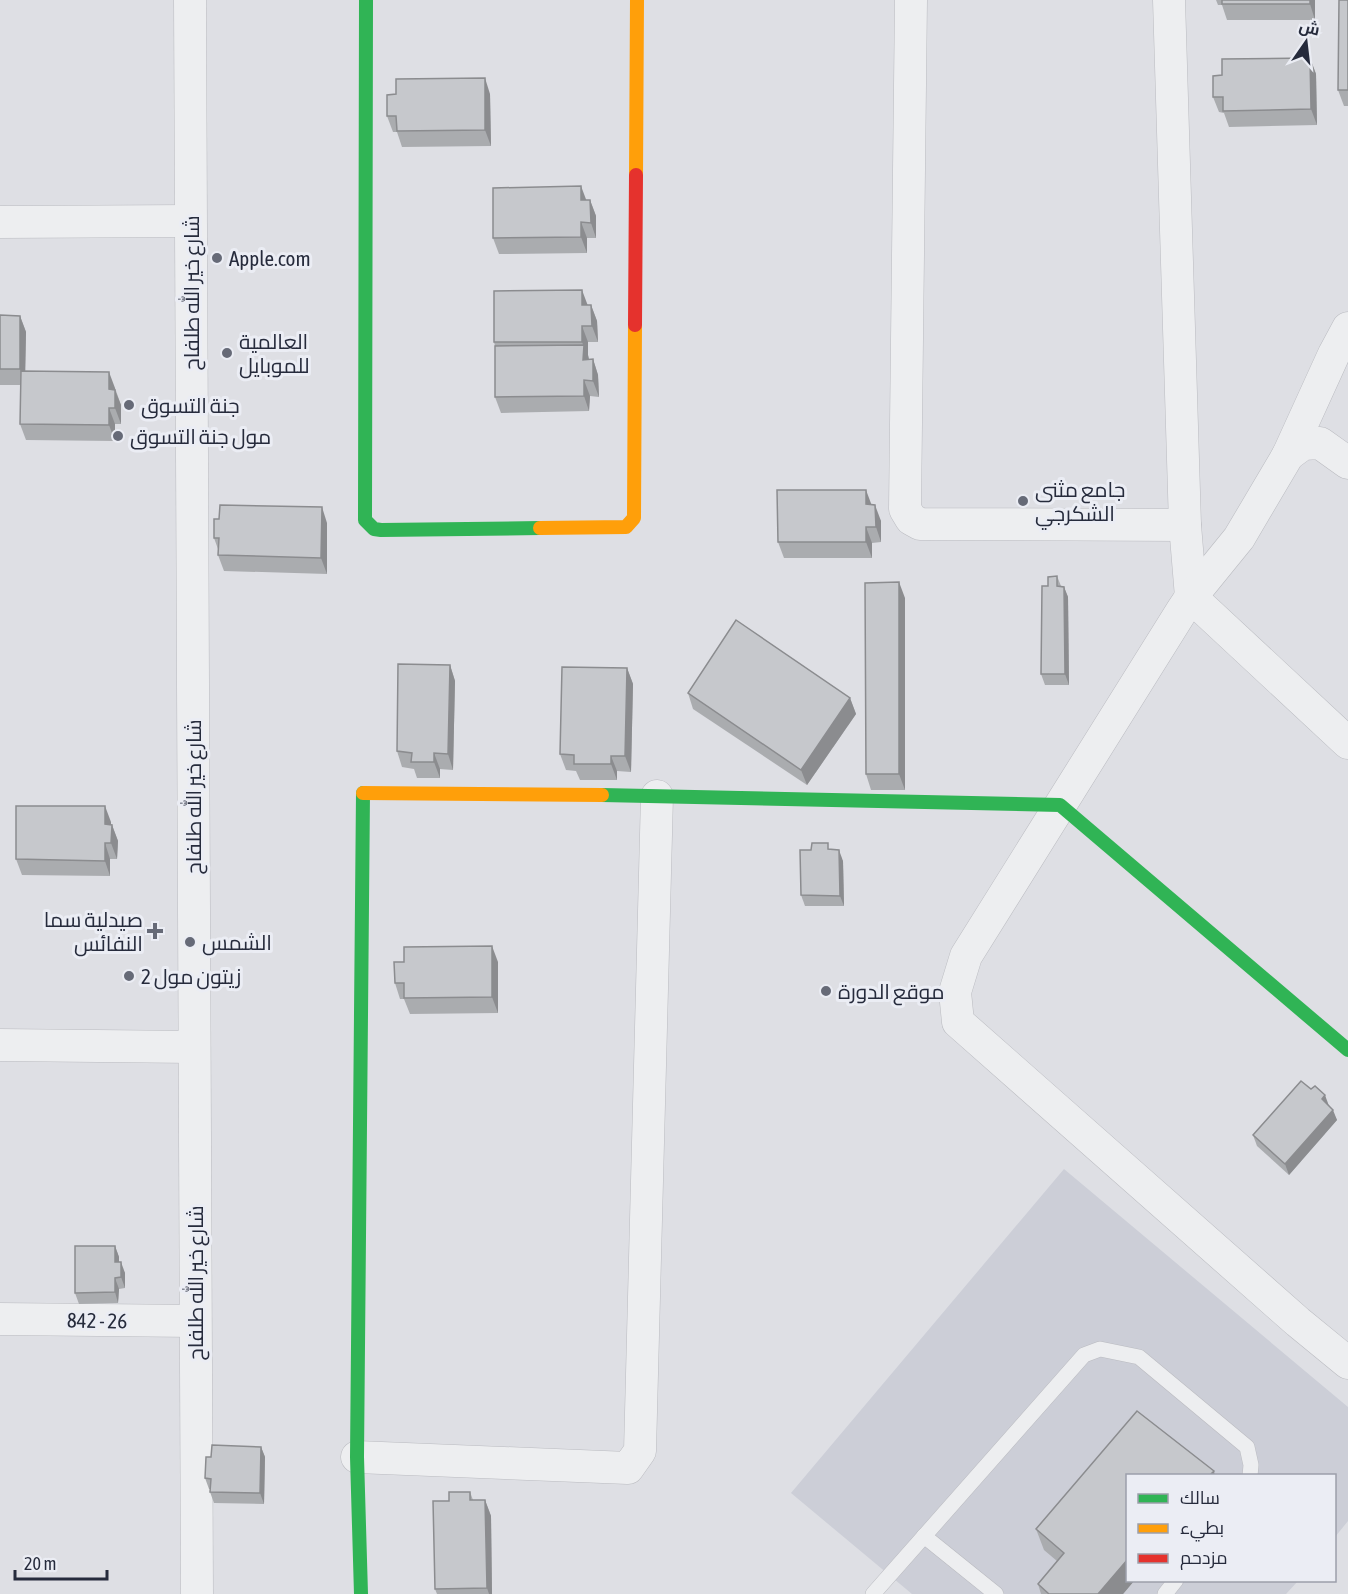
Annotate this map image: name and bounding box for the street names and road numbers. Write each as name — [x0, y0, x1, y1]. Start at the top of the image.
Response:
street label: شارع خير الله طلفاح — [178, 215, 206, 371]
street label: شارع خير الله طلفاح — [180, 719, 208, 875]
street label: شارع خير الله طلفاح — [182, 1205, 210, 1361]
street label: 842 - 26 — [67, 1307, 128, 1333]

